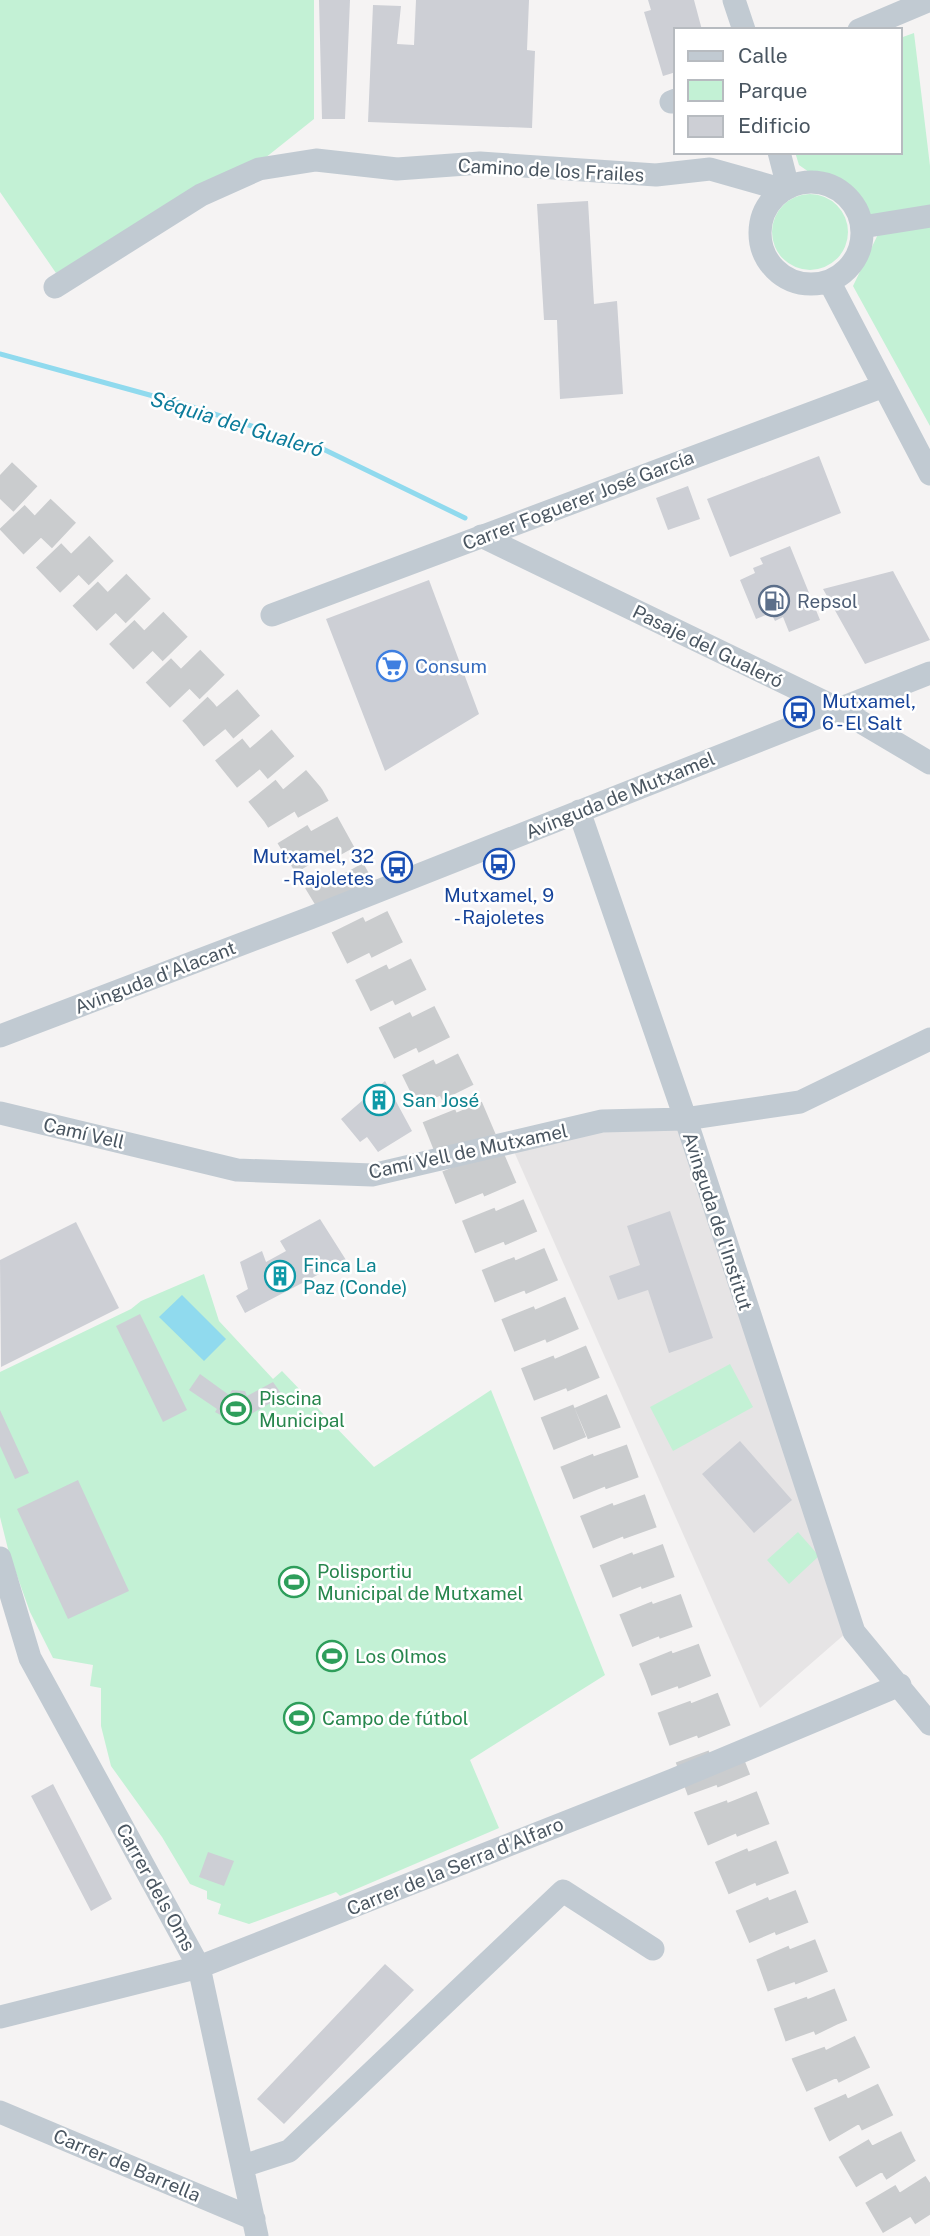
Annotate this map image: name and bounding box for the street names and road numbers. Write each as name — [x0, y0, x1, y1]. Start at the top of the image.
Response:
street label: Camino de los Frailes — [457, 154, 645, 186]
street label: Carrer Foguerer José García — [459, 446, 697, 554]
street label: Pasaje del Gualeró — [629, 600, 787, 692]
street label: Avinguda de Mutxamel — [522, 747, 718, 843]
street label: Avinguda d'Alacant — [71, 936, 239, 1018]
street label: Camí Vell — [41, 1113, 127, 1153]
street label: Camí Vell de Mutxamel — [367, 1119, 569, 1183]
street label: Avinguda de l'Institut — [679, 1129, 757, 1313]
street label: Carrer de la Serra d'Alfaro — [343, 1812, 567, 1920]
street label: Carrer dels Oms — [112, 1819, 200, 1955]
street label: Carrer de Barrella — [50, 2124, 204, 2206]

